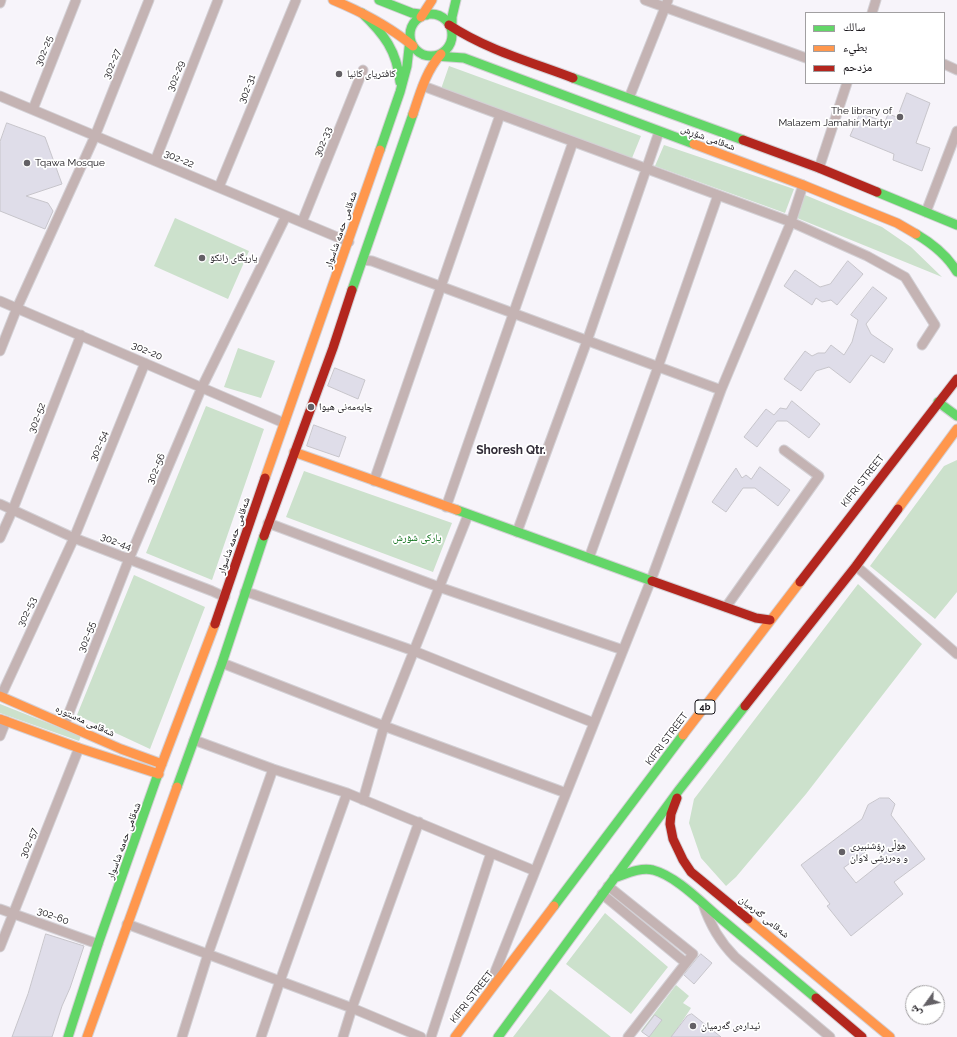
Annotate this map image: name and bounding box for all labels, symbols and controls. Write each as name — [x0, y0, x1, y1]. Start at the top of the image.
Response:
legend — [805, 12, 945, 84]
text: سالك — [843, 20, 865, 34]
street label: 302-25 — [33, 34, 55, 68]
text: بطيء — [843, 40, 867, 54]
street label: 302-27 — [101, 47, 123, 81]
street label: 302-29 — [165, 59, 187, 93]
text: مزدحم — [843, 60, 872, 74]
place label: کافتریای کانیا — [347, 68, 396, 80]
marker: کافتریای کانیا — [334, 69, 344, 79]
street label: 302-31 — [236, 73, 258, 105]
place label: The library of Malazem Jamahir Martyr — [778, 105, 892, 128]
marker: The library of Malazem Jamahir Martyr — [895, 112, 905, 122]
street label: شەقامی شۆڕش — [679, 123, 737, 153]
street label: 302-33 — [312, 125, 334, 159]
street label: 302-22 — [162, 147, 196, 171]
place label: Tqawa Mosque — [35, 157, 105, 169]
marker: Tqawa Mosque — [22, 158, 32, 168]
street label: شەقامی حەمە شاسوار — [322, 190, 360, 270]
place label: یاریگای زانکۆ — [210, 252, 257, 264]
marker: یاریگای زانکۆ — [197, 253, 207, 263]
street label: 302-20 — [130, 339, 164, 363]
street label: 302-52 — [26, 401, 48, 435]
place label: چاپەمەنی هیوا — [319, 401, 373, 413]
marker: چاپەمەنی هیوا — [306, 402, 316, 412]
street label: 302-54 — [87, 429, 111, 463]
district label: Shoresh Qtr. — [476, 443, 546, 457]
street label: 302-56 — [144, 452, 168, 486]
street label: KIFRI STREET — [839, 452, 887, 510]
street label: شەقامی حەمە شاسوار — [215, 496, 253, 576]
street label: 302-44 — [99, 531, 133, 553]
park label: پارکی شۆرش — [393, 532, 441, 544]
street label: 302-53 — [15, 595, 39, 629]
street label: 302-55 — [76, 620, 98, 654]
road number: 4b — [695, 700, 715, 714]
street label: شەقامی مەستورە — [53, 703, 117, 739]
street label: KIFRI STREET — [643, 710, 691, 768]
street label: شەقامی حەمە شاسوار — [105, 801, 143, 881]
street label: 302-57 — [18, 826, 40, 860]
place label: هۆڵی ڕۆشنبیری و وەرزشی لاوان — [850, 840, 908, 864]
marker: هۆڵی ڕۆشنبیری و وەرزشی لاوان — [837, 847, 847, 857]
street label: شەقامی گەرمیان — [737, 893, 791, 941]
street label: 302-60 — [35, 905, 71, 927]
street label: KIFRI STREET — [448, 968, 496, 1026]
north arrow — [905, 985, 945, 1025]
text: ش — [907, 1003, 924, 1020]
place label: ئیدارەی گەرمیان — [701, 1020, 760, 1032]
marker: ئیدارەی گەرمیان — [688, 1021, 698, 1031]

